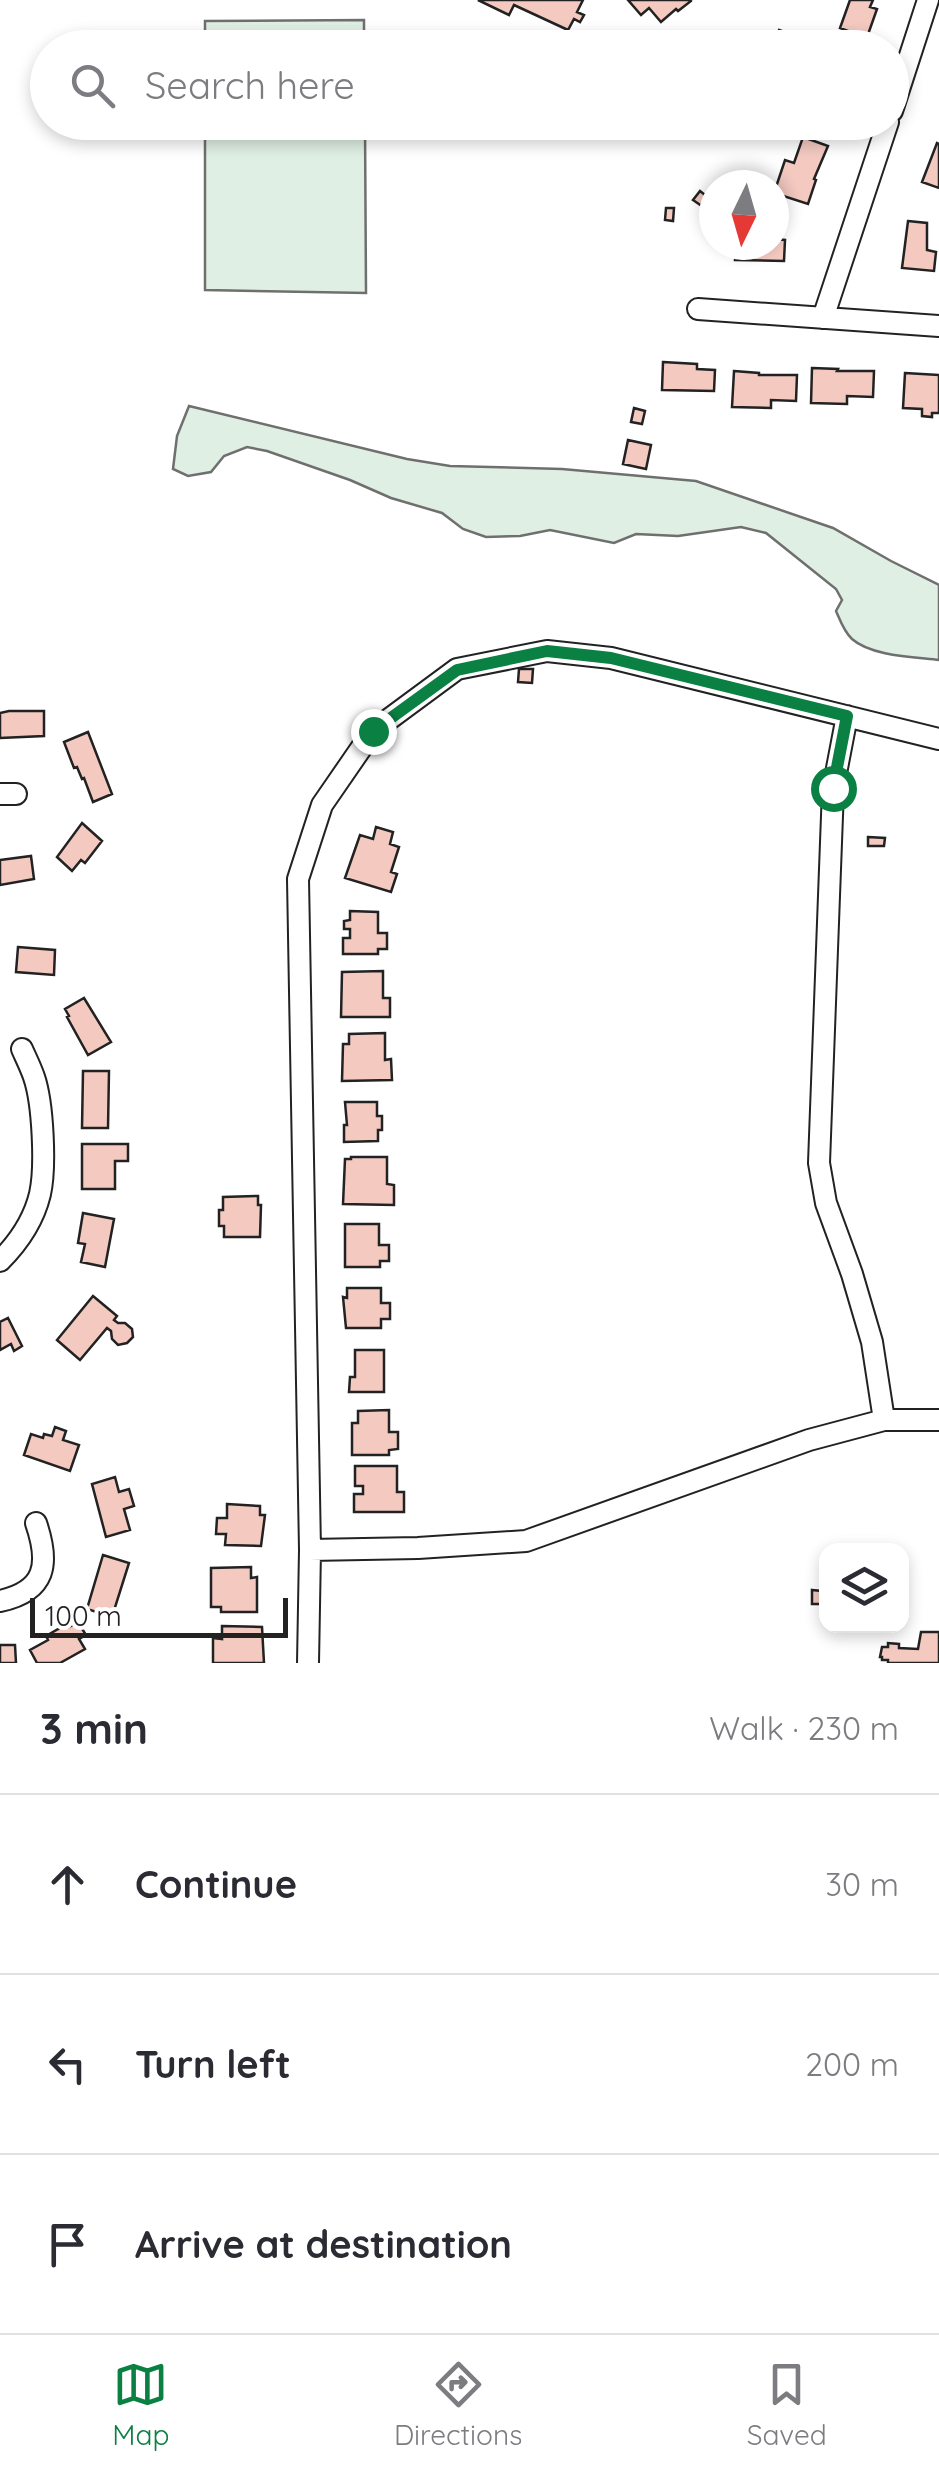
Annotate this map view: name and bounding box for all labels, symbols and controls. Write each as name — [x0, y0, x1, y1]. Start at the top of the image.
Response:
search box — [30, 30, 909, 140]
icon: search — [65, 58, 120, 113]
text: Search here — [145, 61, 355, 109]
north arrow — [699, 170, 789, 260]
route end — [351, 709, 397, 755]
route start — [811, 766, 857, 812]
map controls — [819, 1543, 909, 1633]
button: layers — [819, 1543, 909, 1633]
scale bar — [30, 1593, 288, 1638]
text: 100 m — [45, 1598, 122, 1633]
text: 3 min — [40, 1702, 148, 1755]
text: Walk · 230 m — [709, 1708, 899, 1748]
icon: ahead — [40, 1857, 95, 1912]
text: Continue — [135, 1860, 297, 1908]
text: 30 m — [825, 1864, 899, 1904]
icon: left — [40, 2037, 95, 2092]
text: Turn left — [135, 2040, 291, 2088]
text: 200 m — [805, 2044, 899, 2084]
icon: arrive — [40, 2217, 95, 2272]
text: Arrive at destination — [135, 2220, 512, 2268]
tab: Map — [112, 2357, 169, 2452]
tab: Directions — [394, 2357, 522, 2452]
tab: Saved — [747, 2357, 827, 2452]

